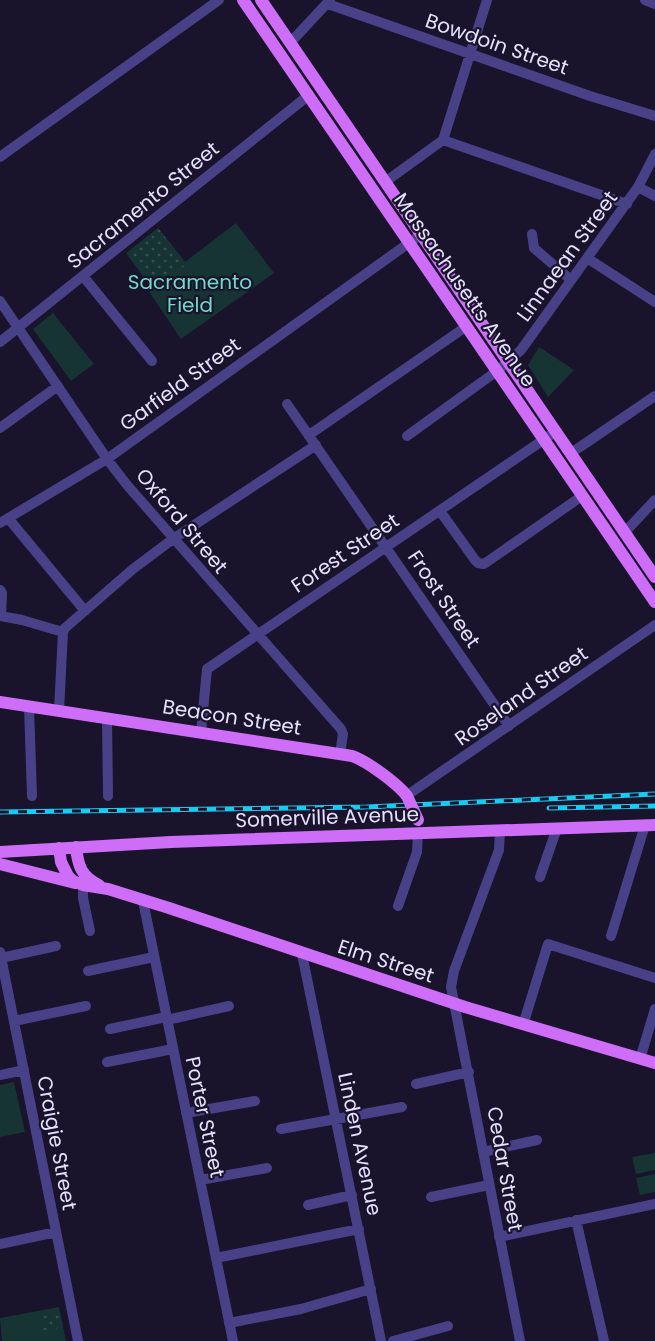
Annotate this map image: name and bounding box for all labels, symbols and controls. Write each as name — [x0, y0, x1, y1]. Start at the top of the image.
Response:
street label: Bowdoin Street — [422, 6, 572, 82]
street label: Sacramento Street — [61, 135, 225, 275]
street label: Linnaean Street — [510, 185, 624, 327]
street label: Massachusetts Avenue — [387, 187, 543, 393]
park label: Sacramento Field — [128, 268, 252, 319]
street label: Garfield Street — [114, 331, 246, 437]
street label: Oxford Street — [130, 462, 234, 580]
street label: Forest Street — [286, 507, 404, 599]
street label: Frost Street — [401, 545, 487, 653]
street label: Roseland Street — [449, 640, 593, 752]
street label: Beacon Street — [161, 692, 303, 742]
street label: Somerville Avenue — [235, 800, 419, 834]
street label: Elm Street — [334, 932, 438, 990]
street label: Porter Street — [179, 1054, 231, 1180]
street label: Linden Avenue — [331, 1070, 389, 1218]
street label: Craigie Street — [30, 1074, 84, 1212]
street label: Cedar Street — [480, 1104, 530, 1234]

